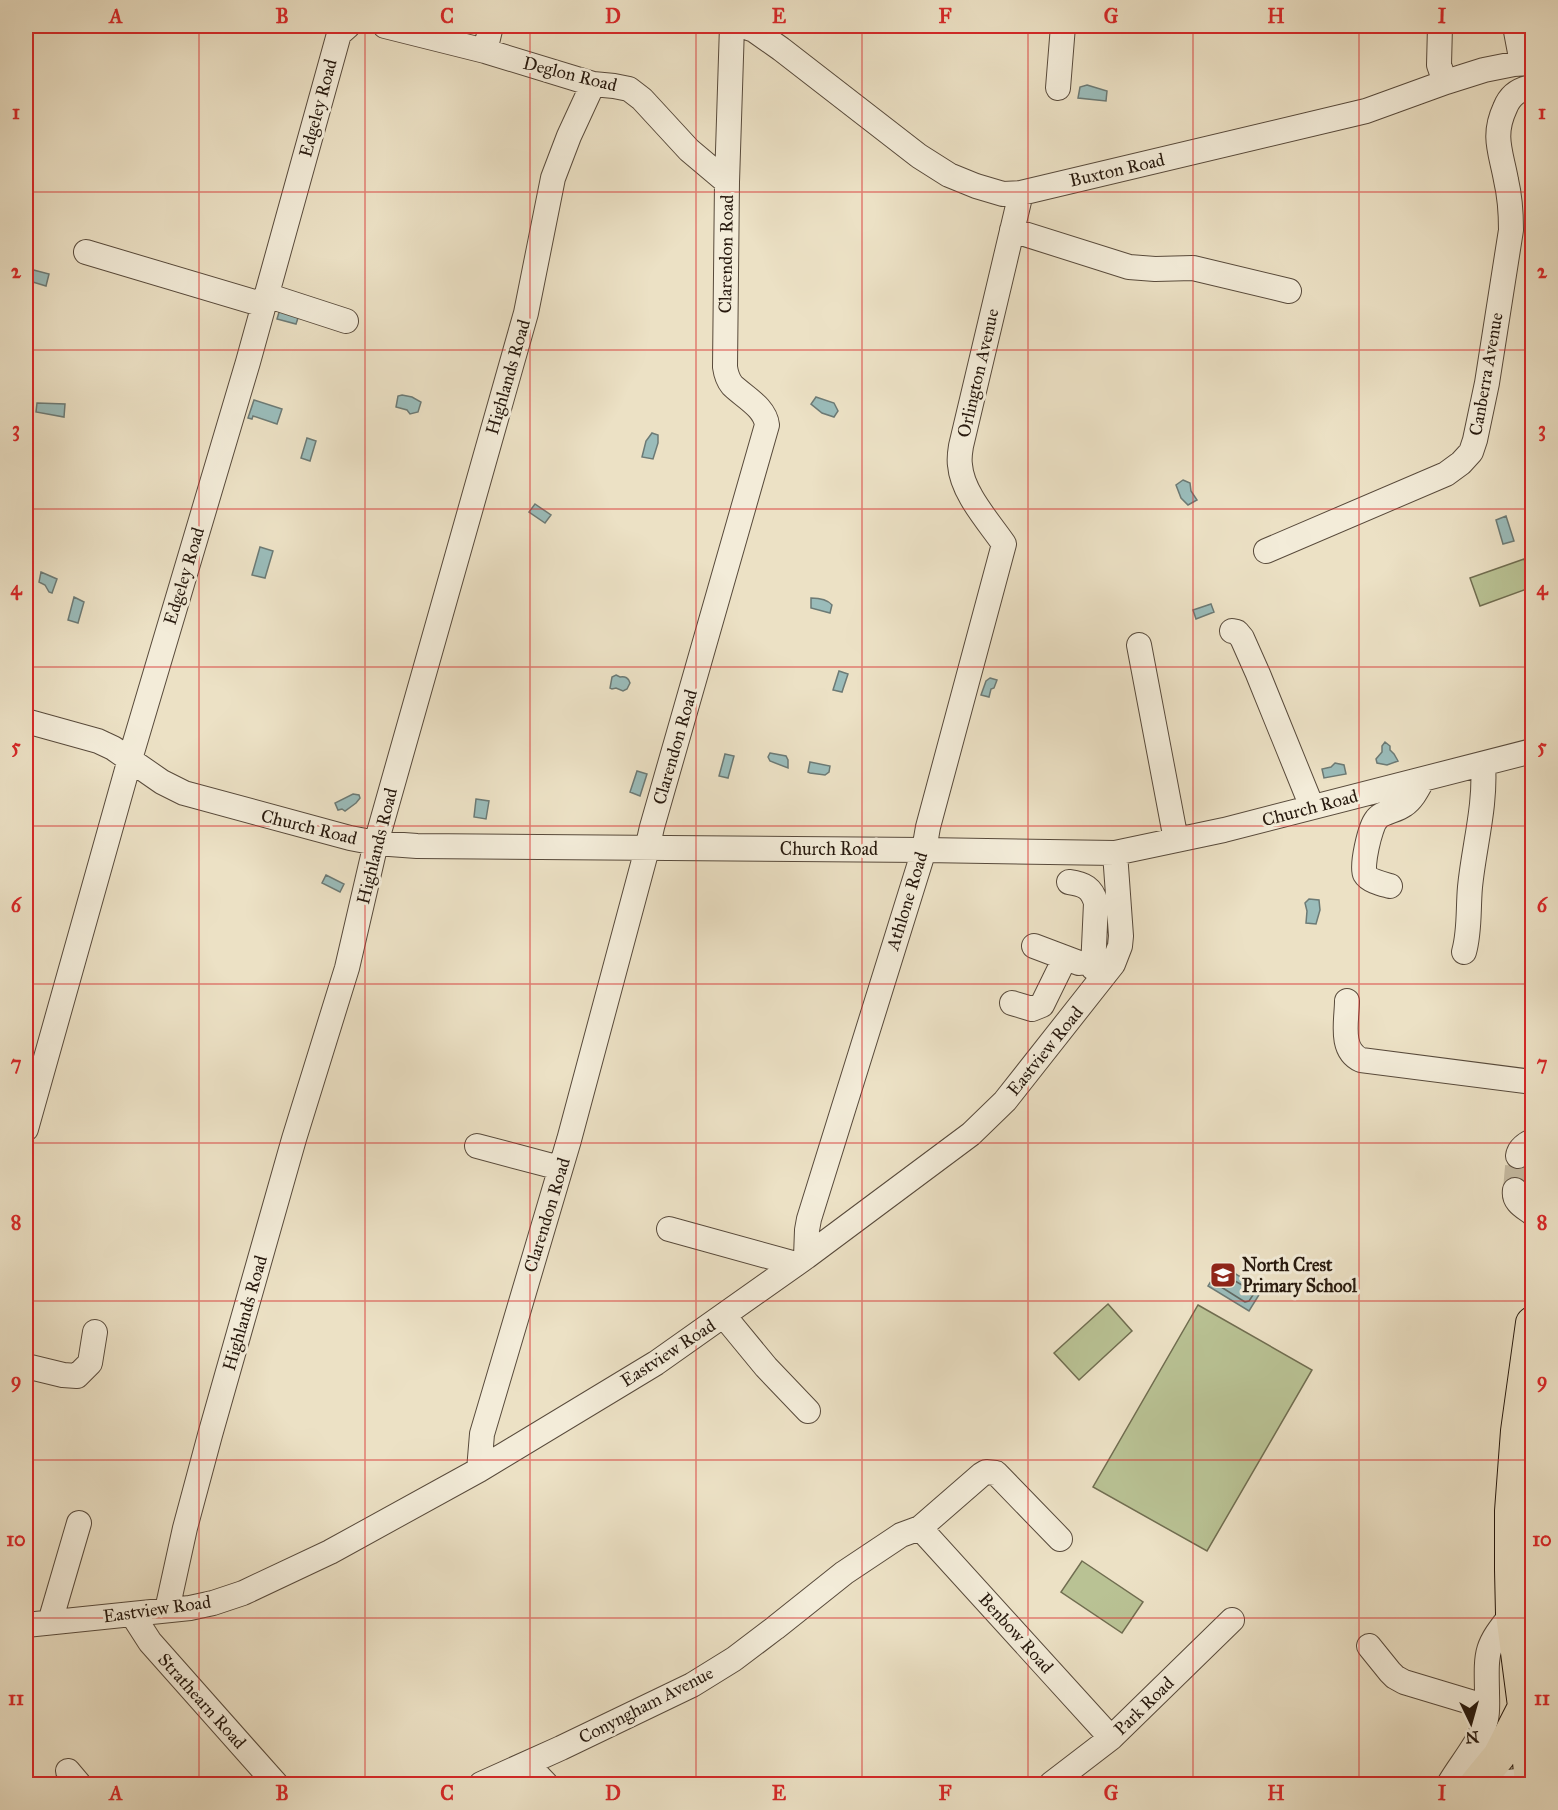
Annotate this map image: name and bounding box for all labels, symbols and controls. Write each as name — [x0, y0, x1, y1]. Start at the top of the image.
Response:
text: A — [107, 4, 123, 28]
text: B — [275, 4, 289, 28]
text: C — [440, 4, 454, 28]
text: D — [605, 4, 621, 28]
text: E — [772, 4, 787, 28]
text: F — [938, 4, 952, 28]
text: G — [1104, 4, 1119, 28]
text: H — [1267, 4, 1285, 28]
text: I — [1438, 4, 1447, 28]
street label: Deglon Road — [520, 52, 619, 97]
street label: Edgeley Road — [294, 57, 343, 160]
text: 1 — [12, 100, 20, 124]
text: 1 — [1538, 100, 1546, 124]
street label: Buxton Road — [1067, 148, 1167, 192]
street label: Clarendon Road — [714, 194, 738, 314]
text: 2 — [11, 259, 22, 283]
text: 2 — [1537, 259, 1548, 283]
street label: Orlington Avenue — [952, 306, 1004, 440]
street label: Canberra Avenue — [1464, 311, 1508, 437]
street label: Highlands Road — [481, 317, 536, 437]
text: 3 — [12, 417, 20, 442]
text: 3 — [1538, 417, 1546, 442]
street label: Edgeley Road — [159, 525, 210, 628]
text: 4 — [10, 576, 22, 601]
text: 4 — [1536, 576, 1548, 601]
street label: Clarendon Road — [648, 687, 702, 807]
text: 5 — [11, 734, 21, 758]
text: 5 — [1537, 734, 1547, 758]
street label: Church Road — [1260, 785, 1360, 831]
street label: Highlands Road — [352, 786, 403, 907]
street label: Church Road — [259, 804, 359, 850]
street label: Church Road — [780, 838, 878, 860]
street label: Athlone Road — [881, 849, 932, 954]
text: 6 — [11, 893, 23, 917]
text: 6 — [1537, 893, 1549, 917]
street label: Eastview Road — [1002, 1002, 1088, 1100]
text: 7 — [11, 1051, 22, 1075]
text: 7 — [1537, 1051, 1548, 1075]
street label: Clarendon Road — [519, 1155, 575, 1275]
text: 8 — [11, 1210, 21, 1234]
text: 8 — [1537, 1210, 1547, 1234]
street label: Highlands Road — [218, 1253, 273, 1373]
place label: North Crest Primary School — [1242, 1254, 1358, 1298]
school or university icon: North Crest Primary School — [1208, 1260, 1238, 1290]
street label: Eastview Road — [616, 1314, 720, 1392]
text: 9 — [11, 1368, 21, 1393]
text: 9 — [1537, 1368, 1547, 1393]
text: 10 — [6, 1527, 26, 1551]
text: 10 — [1532, 1527, 1552, 1551]
street label: Benbow Road — [974, 1588, 1058, 1678]
street label: Eastview Road — [102, 1591, 212, 1627]
street label: Strathearn Road — [153, 1649, 251, 1753]
street label: Conyngham Avenue — [575, 1662, 717, 1749]
street label: Park Road — [1109, 1672, 1179, 1740]
text: 11 — [8, 1686, 24, 1710]
text: 11 — [1534, 1686, 1550, 1710]
north arrow — [1441, 1693, 1501, 1753]
text: N — [1464, 1727, 1480, 1748]
text: A — [107, 1781, 123, 1805]
text: B — [275, 1781, 289, 1805]
text: C — [440, 1781, 454, 1805]
text: D — [605, 1781, 621, 1805]
text: E — [772, 1781, 787, 1805]
text: F — [938, 1781, 952, 1805]
text: G — [1104, 1781, 1119, 1805]
text: H — [1267, 1781, 1285, 1805]
text: I — [1438, 1781, 1447, 1805]

